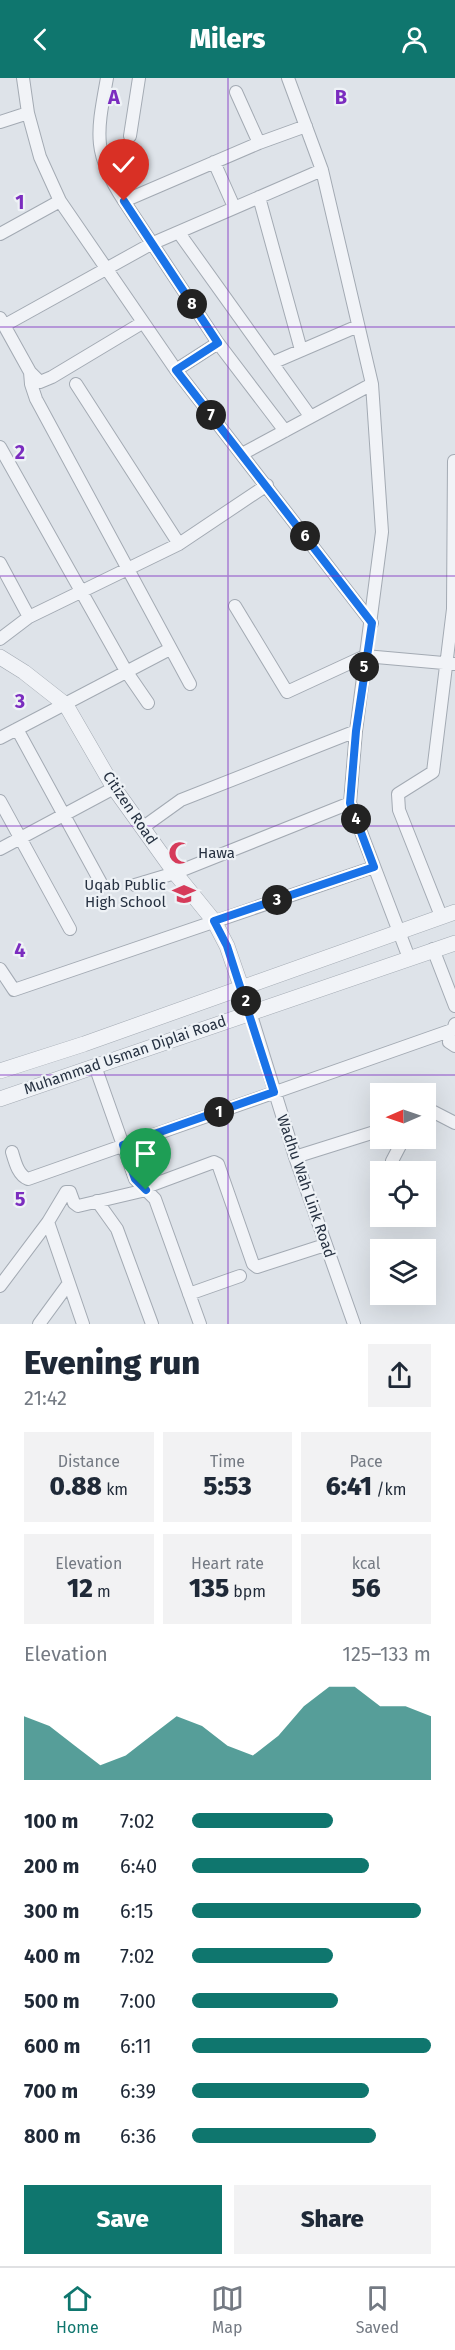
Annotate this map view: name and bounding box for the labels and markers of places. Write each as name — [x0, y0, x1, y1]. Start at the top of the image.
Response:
pin — [98, 139, 149, 201]
pin: 8 — [177, 289, 207, 319]
pin: 7 — [196, 400, 226, 430]
pin: 6 — [290, 521, 320, 551]
pin: 5 — [349, 652, 379, 682]
pin: 4 — [341, 804, 371, 834]
mosque icon: Hawa — [167, 840, 193, 866]
place label: Hawa — [198, 844, 235, 862]
place label: Uqab Public High School — [84, 876, 167, 911]
school or university icon: Uqab Public High School — [171, 881, 197, 907]
pin: 3 — [262, 885, 292, 915]
pin: 2 — [231, 986, 261, 1016]
pin: 1 — [204, 1097, 234, 1127]
pin — [120, 1128, 171, 1190]

